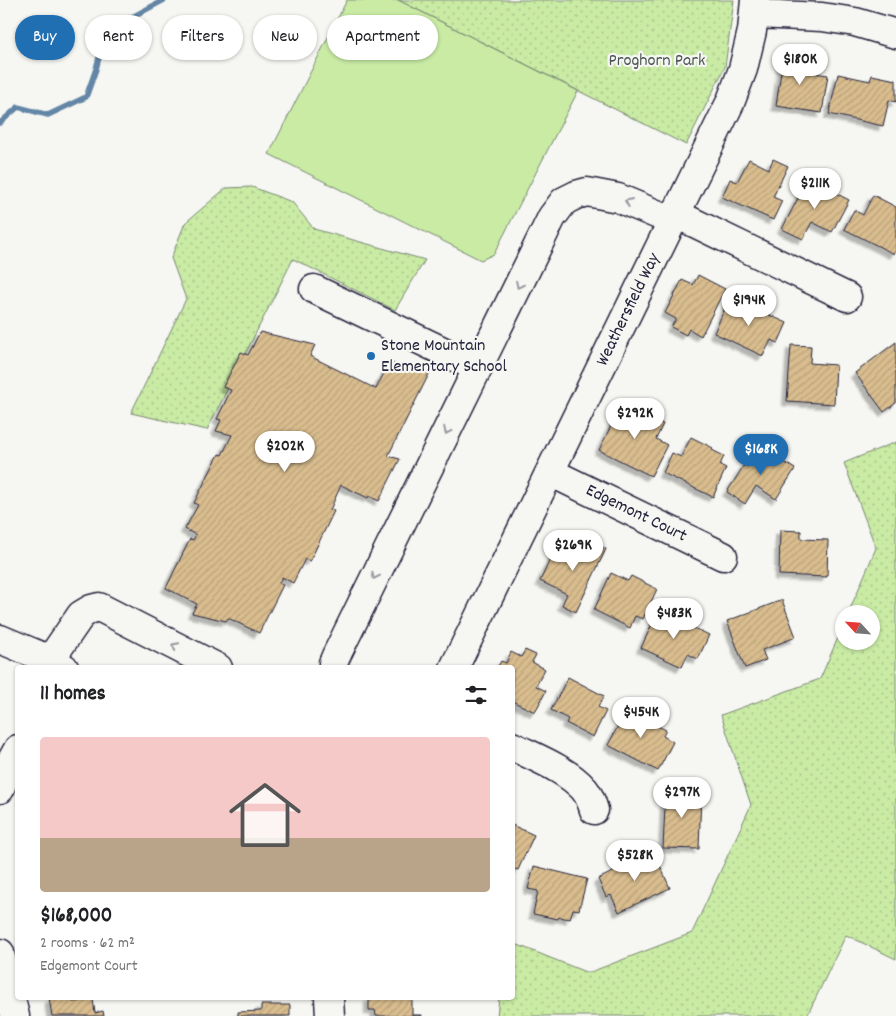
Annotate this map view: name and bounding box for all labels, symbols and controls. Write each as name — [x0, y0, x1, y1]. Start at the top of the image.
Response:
chip: Buy — [15, 15, 75, 60]
chip: Rent — [85, 15, 152, 60]
chip: Filters — [162, 15, 243, 60]
chip: New — [253, 15, 317, 60]
chip: Apartment — [327, 15, 438, 60]
pin: $180K — [765, 44, 835, 86]
text: $180K — [783, 48, 817, 71]
park label: Proghorn Park — [609, 49, 705, 74]
pin: $211K — [780, 168, 850, 210]
text: $211K — [800, 172, 830, 195]
one-way arrow — [624, 198, 633, 208]
street label: Weathersfield Way — [591, 249, 667, 371]
one-way arrow — [515, 280, 525, 289]
pin: $194K — [714, 284, 784, 327]
text: $194K — [733, 289, 765, 312]
place label: Stone Mountain Elementary School — [381, 334, 508, 380]
marker: Stone Mountain Elementary School — [365, 350, 377, 362]
pin: $292K — [600, 398, 670, 440]
text: $292K — [617, 402, 653, 425]
one-way arrow — [443, 425, 453, 434]
pin: $202K — [250, 430, 320, 473]
pin: $168K — [726, 434, 796, 476]
text: $202K — [266, 435, 304, 458]
text: $168K — [744, 438, 778, 461]
street label: Edgemont Court — [581, 479, 691, 549]
pin: $269K — [538, 530, 608, 572]
text: $269K — [554, 534, 592, 557]
one-way arrow — [371, 571, 381, 580]
pin: $483K — [639, 598, 709, 640]
text: $483K — [656, 602, 692, 625]
north arrow — [835, 605, 880, 650]
map controls — [835, 605, 880, 650]
one-way arrow — [171, 642, 180, 652]
text: 11 homes — [40, 680, 105, 710]
icon: filters — [462, 681, 490, 709]
pin: $454K — [606, 696, 676, 739]
text: $454K — [623, 701, 659, 724]
icon: home — [220, 770, 310, 860]
pin: $297K — [647, 776, 717, 819]
text: $297K — [664, 781, 700, 804]
pin: $528K — [600, 840, 670, 882]
text: $528K — [617, 844, 653, 867]
text: $168,000 — [40, 902, 112, 932]
text: 2 rooms · 62 m² — [40, 932, 135, 955]
text: Edgemont Court — [40, 955, 138, 978]

